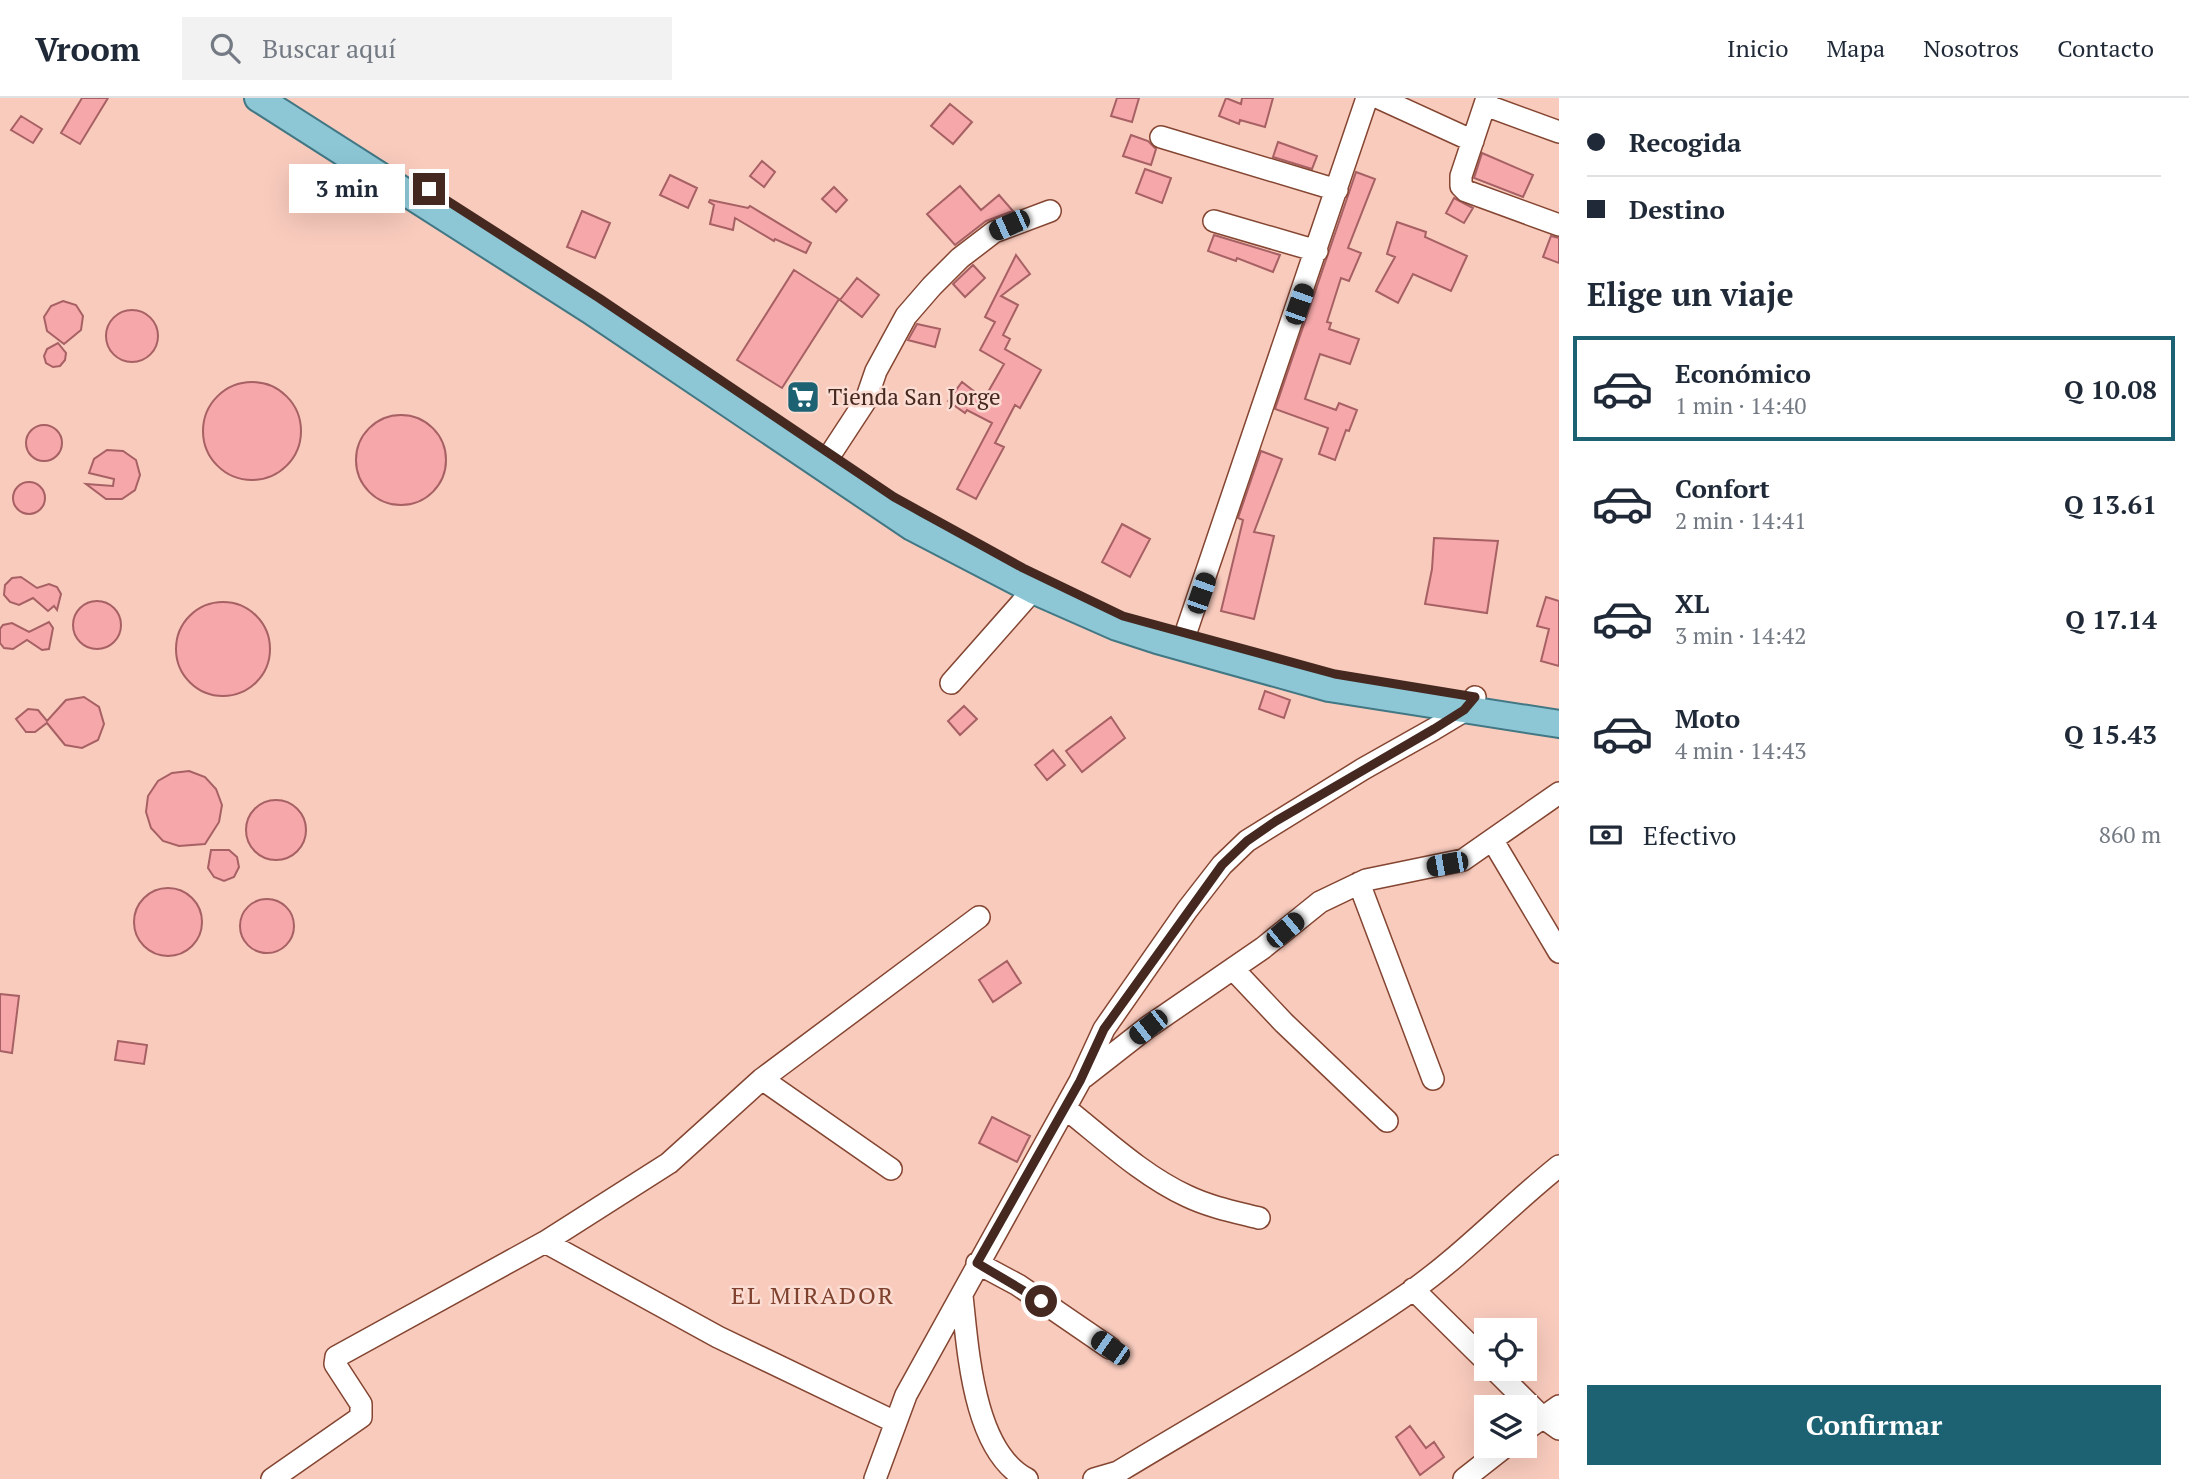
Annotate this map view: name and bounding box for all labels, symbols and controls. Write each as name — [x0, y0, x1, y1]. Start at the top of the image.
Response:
search box — [182, 17, 672, 80]
text: Vroom — [35, 27, 140, 70]
icon: search — [206, 29, 244, 67]
text: Buscar aquí — [262, 31, 396, 65]
text: Inicio — [1727, 32, 1789, 64]
text: Mapa — [1827, 32, 1885, 64]
text: Nosotros — [1923, 32, 2019, 64]
text: Contacto — [2057, 32, 2154, 64]
text: Recogida — [1629, 125, 1741, 159]
callout: 3 min — [289, 164, 404, 214]
text: 3 min — [316, 173, 378, 204]
route end — [413, 173, 445, 205]
text: Destino — [1629, 192, 1725, 226]
car — [986, 207, 1033, 243]
text: Elige un viaje — [1587, 273, 1794, 315]
car — [1283, 281, 1316, 327]
text: Económico — [1675, 356, 1811, 390]
icon: car — [1591, 357, 1654, 420]
text: Q 10.08 — [2064, 372, 2157, 406]
supermarket icon: Tienda San Jorge — [784, 378, 822, 416]
place label: Tienda San Jorge — [828, 381, 1001, 412]
text: 1 min · 14:40 — [1675, 390, 1807, 421]
text: Confort — [1675, 471, 1770, 505]
icon: car — [1591, 472, 1654, 535]
text: Q 13.61 — [2064, 487, 2157, 521]
text: 2 min · 14:41 — [1675, 505, 1807, 536]
car — [1185, 570, 1218, 616]
text: XL — [1675, 586, 1709, 620]
icon: car — [1591, 587, 1654, 650]
text: Q 17.14 — [2065, 602, 2157, 636]
text: 3 min · 14:42 — [1675, 620, 1807, 651]
text: Moto — [1675, 701, 1740, 735]
icon: car — [1591, 702, 1654, 765]
text: Q 15.43 — [2064, 717, 2157, 751]
text: 4 min · 14:43 — [1675, 735, 1807, 766]
icon: cash — [1587, 816, 1625, 854]
text: Efectivo — [1643, 818, 1736, 852]
text: 860 m — [2099, 819, 2161, 850]
car — [1425, 850, 1470, 878]
car — [1263, 908, 1308, 952]
car — [1125, 1006, 1172, 1048]
district label: EL MIRADOR — [731, 1279, 895, 1311]
route start — [1025, 1285, 1057, 1317]
map controls — [1474, 1318, 1537, 1458]
button: locate — [1474, 1318, 1537, 1381]
car — [1087, 1327, 1134, 1369]
button: Confirmar — [1587, 1385, 2161, 1465]
button: layers — [1474, 1395, 1537, 1458]

